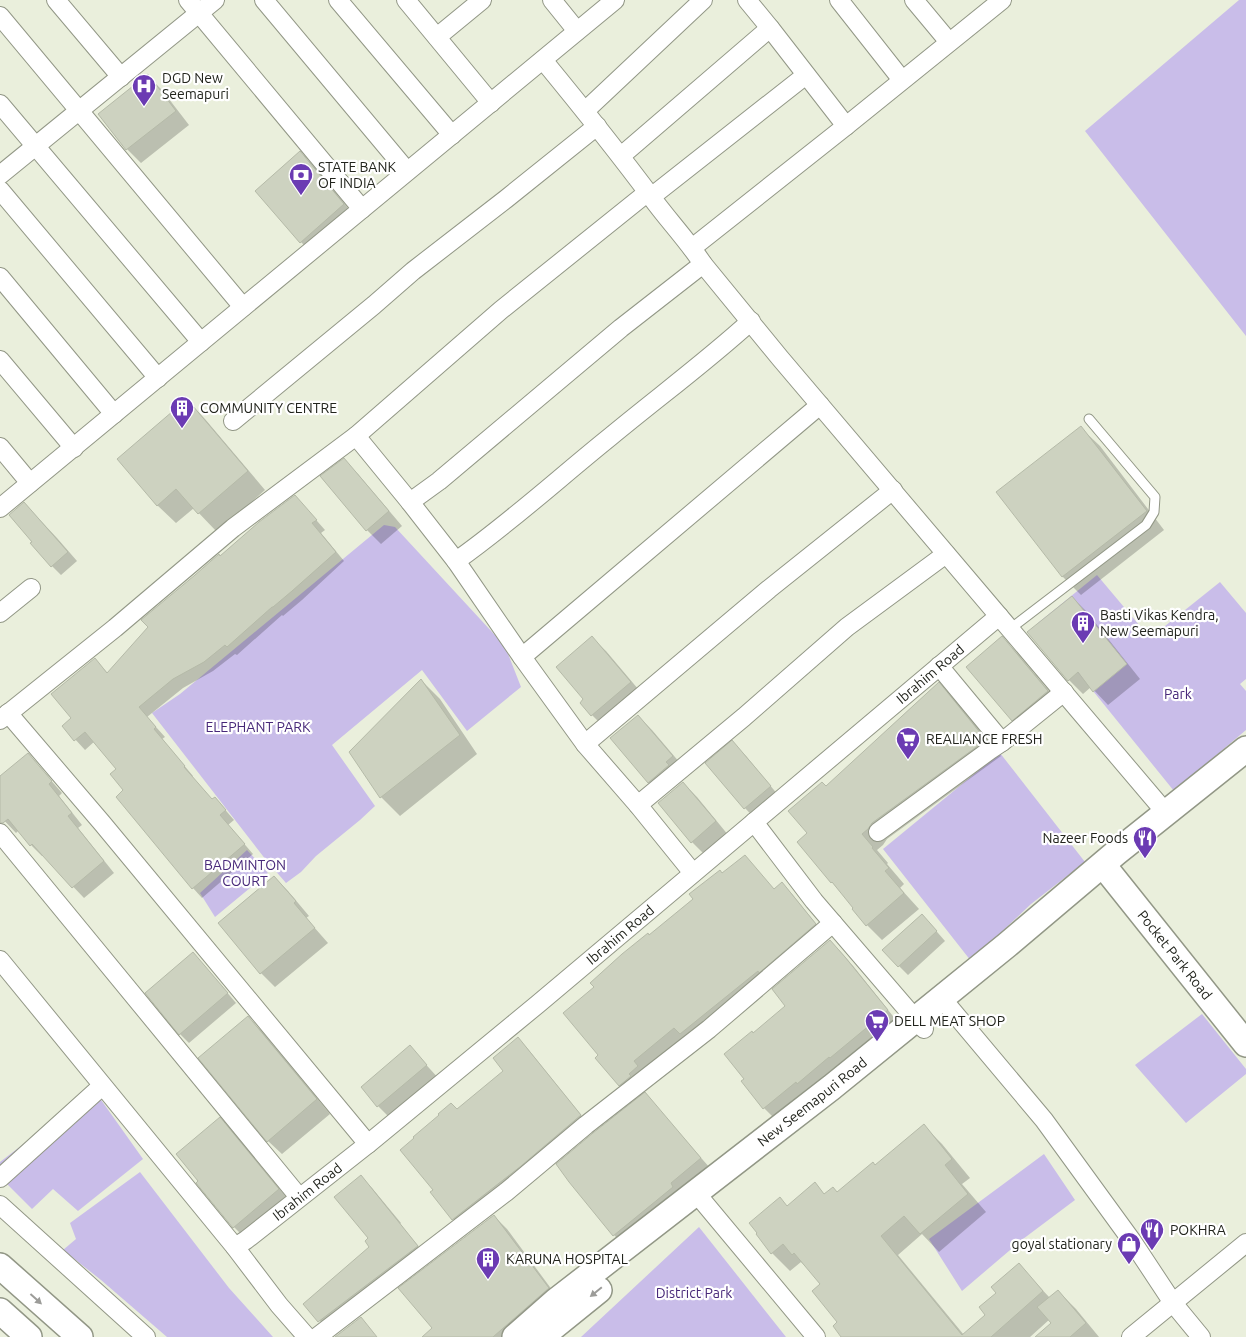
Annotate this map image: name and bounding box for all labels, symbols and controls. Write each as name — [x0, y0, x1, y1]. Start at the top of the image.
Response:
place label: DGD New Seemapuri — [162, 70, 229, 102]
hospital icon: DGD New Seemapuri — [131, 73, 157, 107]
place label: STATE BANK OF INDIA — [318, 159, 396, 191]
bank icon: STATE BANK OF INDIA — [288, 162, 314, 196]
building icon: COMMUNITY CENTRE — [169, 395, 195, 429]
place label: COMMUNITY CENTRE — [200, 400, 337, 416]
place label: Basti Vikas Kendra, New Seemapuri — [1100, 607, 1219, 639]
building icon: Basti Vikas Kendra, New Seemapuri — [1070, 610, 1096, 644]
street label: Ibrahim Road — [893, 641, 967, 707]
park label: Park — [1164, 686, 1192, 702]
park label: ELEPHANT PARK — [205, 719, 311, 735]
supermarket icon: REALIANCE FRESH — [895, 726, 921, 760]
place label: REALIANCE FRESH — [926, 731, 1042, 747]
restaurant icon: Nazeer Foods — [1132, 825, 1158, 859]
place label: Nazeer Foods — [1043, 830, 1128, 846]
park label: BADMINTON COURT — [204, 857, 286, 889]
street label: Ibrahim Road — [583, 902, 657, 968]
street label: Pocket Park Road — [1134, 907, 1215, 1003]
supermarket icon: DELL MEAT SHOP — [864, 1008, 890, 1042]
place label: DELL MEAT SHOP — [894, 1013, 1005, 1029]
street label: New Seemapuri Road — [754, 1054, 870, 1150]
street label: Ibrahim Road — [270, 1160, 345, 1224]
restaurant icon: POKHRA — [1139, 1217, 1165, 1251]
place label: POKHRA — [1170, 1222, 1226, 1238]
shop icon: goyal stationary — [1116, 1231, 1142, 1265]
place label: goyal stationary — [1012, 1236, 1112, 1252]
building icon: KARUNA HOSPITAL — [475, 1246, 501, 1280]
place label: KARUNA HOSPITAL — [506, 1251, 628, 1267]
park label: District Park — [656, 1285, 732, 1301]
one-way arrow — [590, 1286, 603, 1297]
one-way arrow — [30, 1293, 43, 1304]

